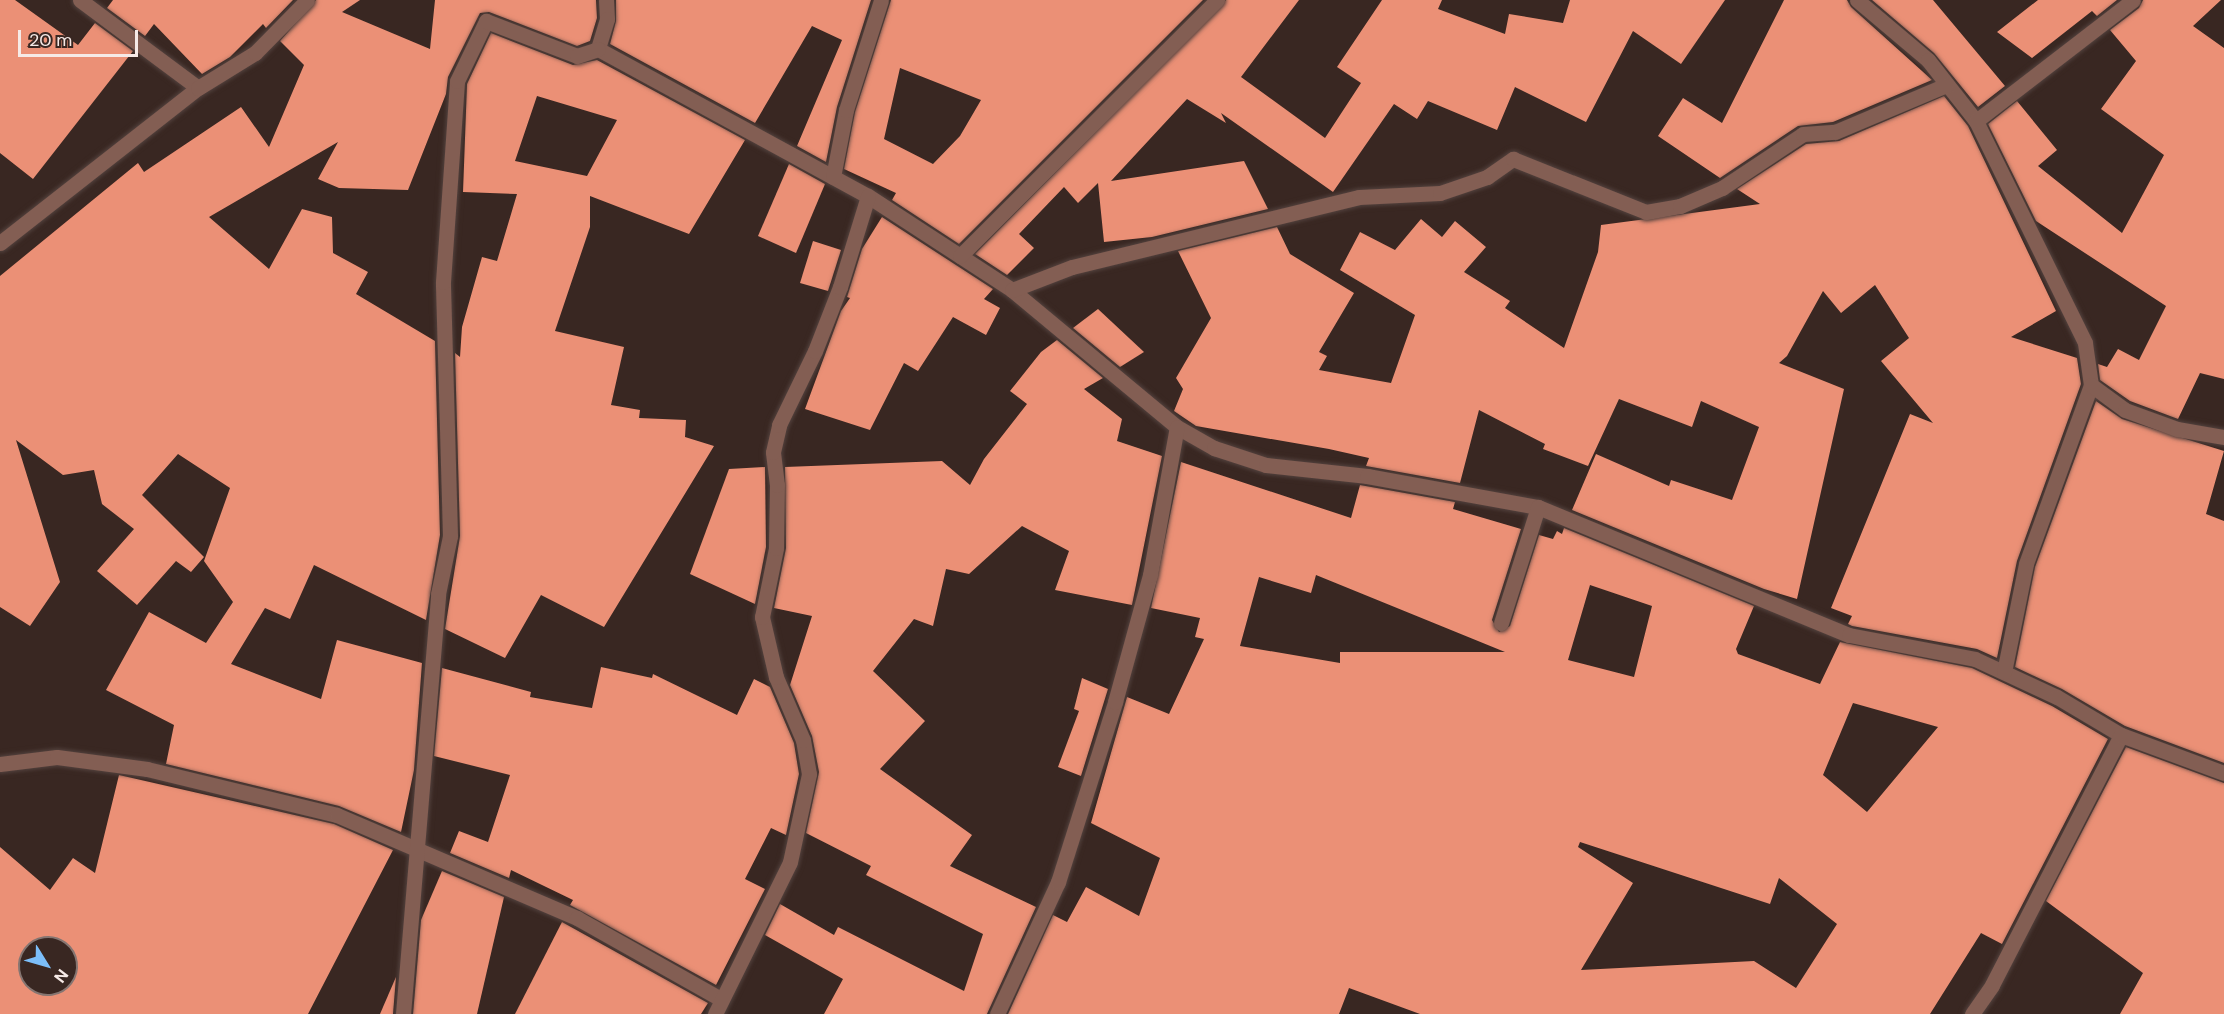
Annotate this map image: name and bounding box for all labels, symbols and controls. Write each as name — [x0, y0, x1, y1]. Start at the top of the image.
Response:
scale bar — [21, 18, 141, 56]
text: 20 m — [29, 28, 72, 52]
north arrow — [18, 936, 78, 996]
text: N — [49, 965, 73, 987]

